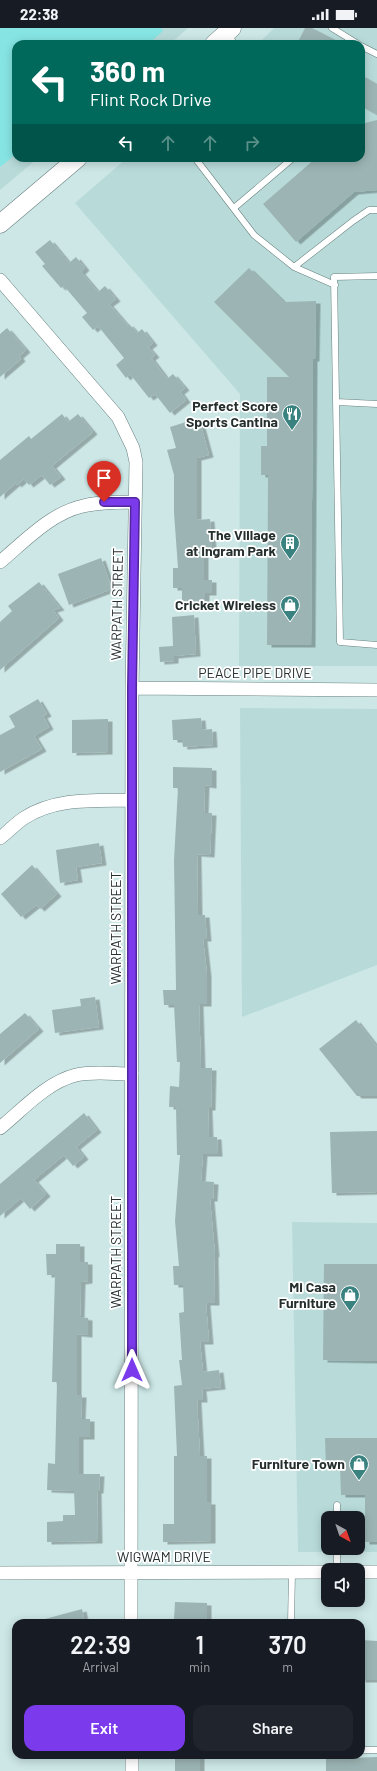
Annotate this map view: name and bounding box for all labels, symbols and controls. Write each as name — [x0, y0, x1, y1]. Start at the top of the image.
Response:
text: 22:38 — [20, 5, 58, 23]
text: 360 m — [90, 54, 165, 88]
icon: left — [24, 56, 76, 108]
text: Flint Rock Drive — [90, 88, 212, 110]
icon: left — [115, 132, 137, 154]
icon: ahead — [157, 132, 179, 154]
icon: ahead — [199, 132, 221, 154]
icon: right — [241, 132, 263, 154]
place label: Perfect Score Sports Cantina — [186, 397, 278, 430]
restaurant icon: Perfect Score Sports Cantina — [281, 403, 303, 431]
pin — [87, 461, 121, 502]
icon: arrive — [93, 467, 115, 489]
place label: The Village at Ingram Park — [186, 526, 277, 559]
building icon: The Village at Ingram Park — [279, 532, 301, 560]
street label: WARPATH STREET — [107, 547, 126, 661]
shop icon: Cricket Wireless — [279, 594, 301, 622]
place label: Cricket Wireless — [175, 596, 276, 613]
street label: PEACE PIPE DRIVE — [198, 664, 312, 681]
street label: WARPATH STREET — [107, 872, 124, 984]
street label: WARPATH STREET — [107, 1196, 124, 1308]
place label: Mi Casa Furniture — [279, 1278, 336, 1311]
shop icon: Mi Casa Furniture — [339, 1284, 361, 1312]
position arrow — [111, 1349, 153, 1391]
shop icon: Furniture Town — [348, 1453, 370, 1481]
place label: Furniture Town — [252, 1455, 345, 1472]
north arrow — [321, 1511, 365, 1555]
map controls — [321, 1511, 365, 1607]
street label: WIGWAM DRIVE — [117, 1548, 211, 1565]
button: sound — [321, 1563, 365, 1607]
text: 22:39 — [70, 1630, 131, 1659]
text: 1 — [195, 1630, 204, 1659]
text: 370 — [269, 1630, 307, 1659]
text: Arrival — [82, 1659, 119, 1675]
text: min — [189, 1659, 210, 1675]
text: m — [282, 1659, 293, 1675]
button: Exit — [24, 1705, 185, 1751]
button: Share — [193, 1705, 353, 1751]

